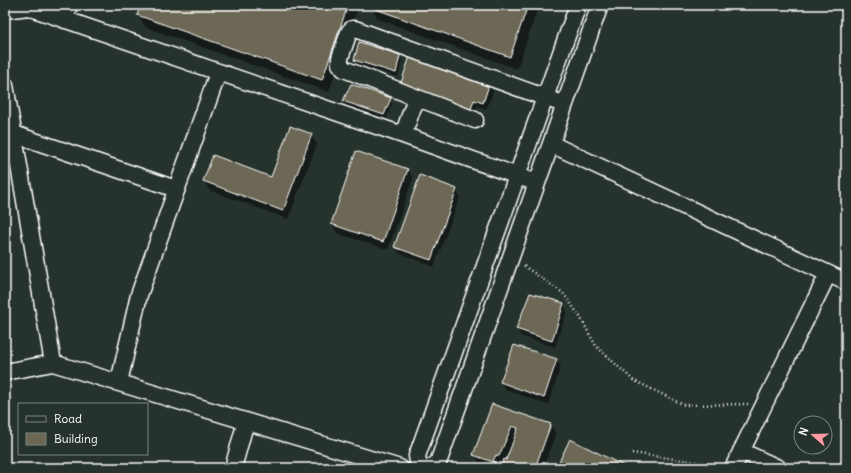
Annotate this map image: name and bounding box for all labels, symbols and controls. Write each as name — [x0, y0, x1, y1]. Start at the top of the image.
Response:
legend — [18, 403, 148, 455]
text: Road — [54, 411, 82, 426]
north arrow — [793, 415, 833, 455]
text: N — [796, 426, 811, 438]
text: Building — [54, 431, 98, 446]

